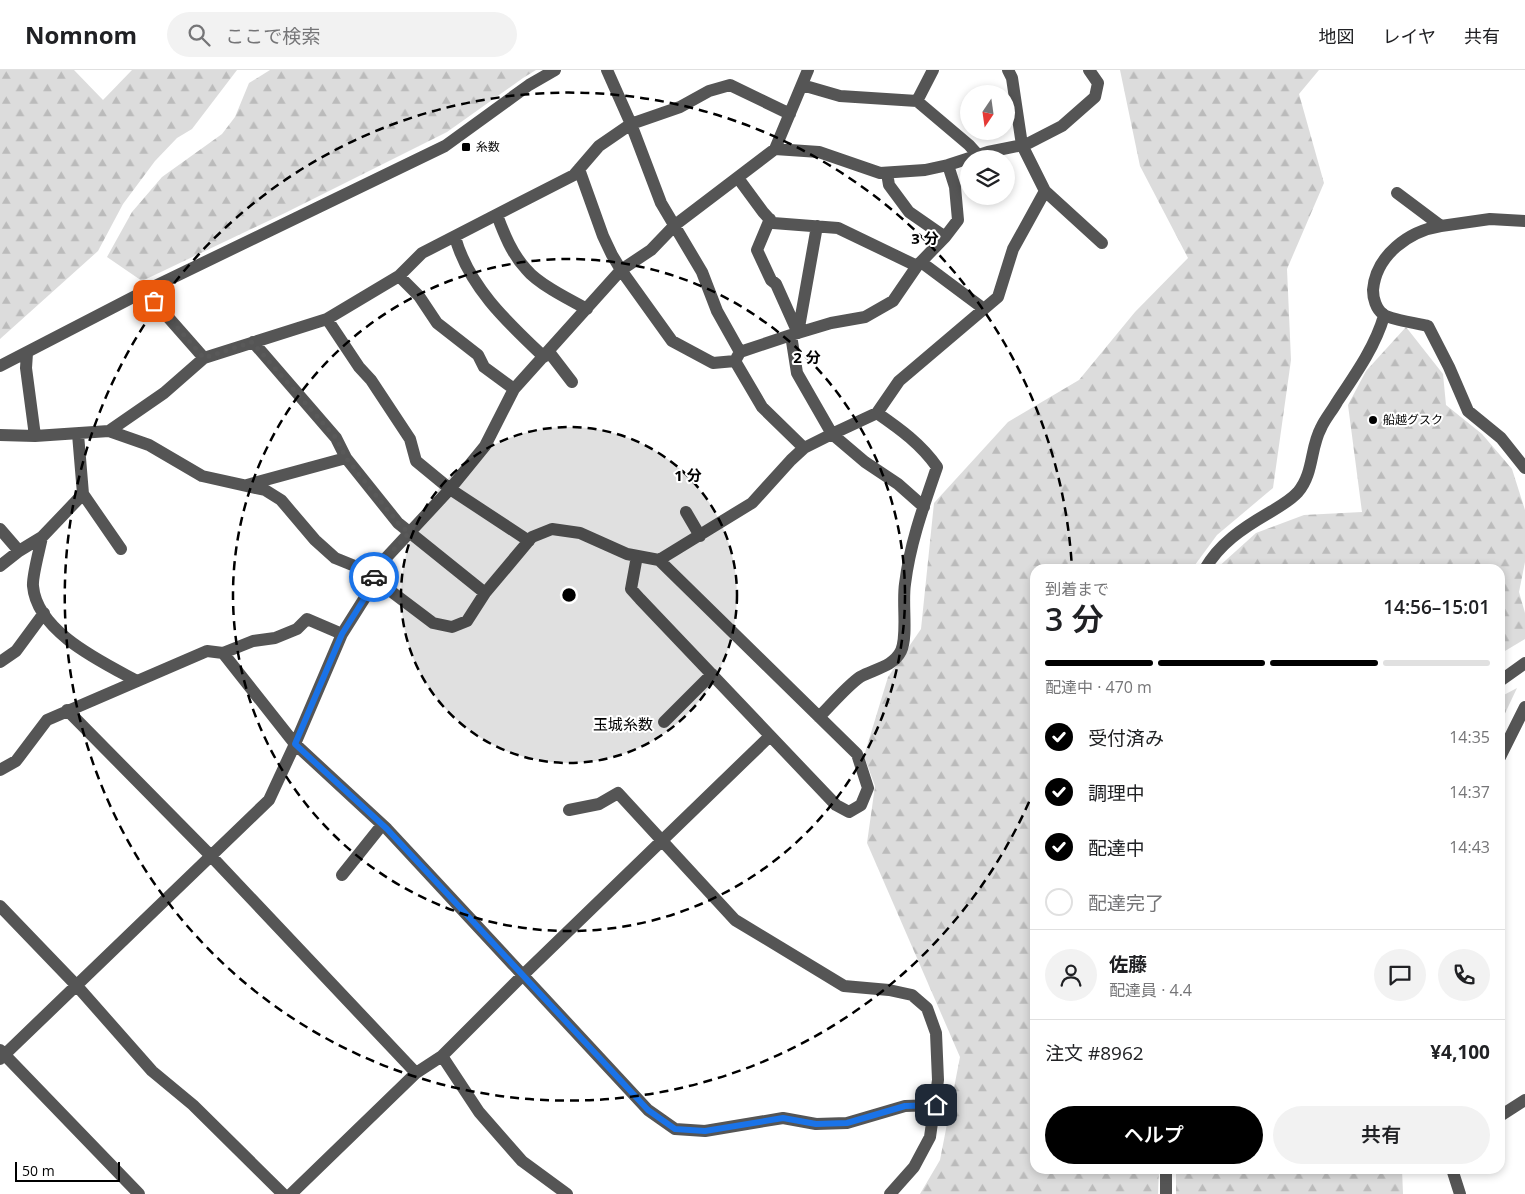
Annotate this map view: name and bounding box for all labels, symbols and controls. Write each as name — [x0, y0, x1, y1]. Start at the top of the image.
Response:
search box — [167, 12, 517, 57]
text: Nomnom — [25, 18, 137, 51]
icon: search — [185, 21, 213, 49]
text: ここで検索 — [225, 23, 320, 49]
text: 地図 — [1319, 24, 1355, 48]
text: レイヤ — [1383, 24, 1436, 48]
text: 共有 — [1464, 24, 1500, 48]
north arrow — [960, 85, 1015, 140]
map controls — [960, 85, 1015, 205]
place label: 糸数 — [476, 138, 500, 155]
marker: 糸数 — [460, 141, 472, 153]
button: layers — [960, 150, 1015, 205]
text: 3 分 — [911, 228, 939, 248]
pin — [133, 280, 175, 322]
icon: bag — [140, 287, 168, 315]
text: 2 分 — [793, 347, 821, 367]
place label: 船越グスク — [1383, 411, 1443, 428]
marker: 船越グスク — [1367, 414, 1379, 426]
text: 1 分 — [674, 465, 702, 485]
courier — [349, 552, 399, 602]
icon: car — [360, 563, 388, 591]
text: 到着まで — [1045, 578, 1109, 600]
centre of rings — [560, 586, 578, 604]
text: 14:56–15:01 — [1383, 594, 1490, 620]
text: 3 分 — [1045, 597, 1104, 640]
text: 配達中 · 470 m — [1045, 676, 1152, 698]
district label: 玉城糸数 — [593, 714, 653, 734]
icon: check — [1045, 723, 1073, 751]
text: 受付済み — [1088, 725, 1164, 751]
text: 14:35 — [1449, 726, 1490, 748]
icon: check — [1045, 778, 1073, 806]
text: 調理中 — [1088, 780, 1145, 806]
text: 14:37 — [1449, 781, 1490, 803]
icon: check — [1045, 833, 1073, 861]
text: 配達中 — [1088, 835, 1145, 861]
text: 14:43 — [1449, 836, 1490, 858]
text: 配達完了 — [1088, 890, 1164, 916]
button: person — [1045, 949, 1097, 1001]
button: chat — [1374, 949, 1426, 1001]
button: phone — [1438, 949, 1490, 1001]
text: 佐藤 — [1109, 951, 1147, 977]
text: 配達員 · 4.4 — [1109, 979, 1192, 1001]
text: ¥4,100 — [1430, 1039, 1490, 1065]
text: 注文 #8962 — [1045, 1040, 1144, 1066]
pin — [915, 1084, 957, 1126]
icon: home — [922, 1091, 950, 1119]
button: ヘルプ — [1045, 1106, 1263, 1164]
button: 共有 — [1273, 1106, 1490, 1164]
scale bar — [15, 1159, 120, 1182]
text: 50 m — [22, 1161, 55, 1180]

